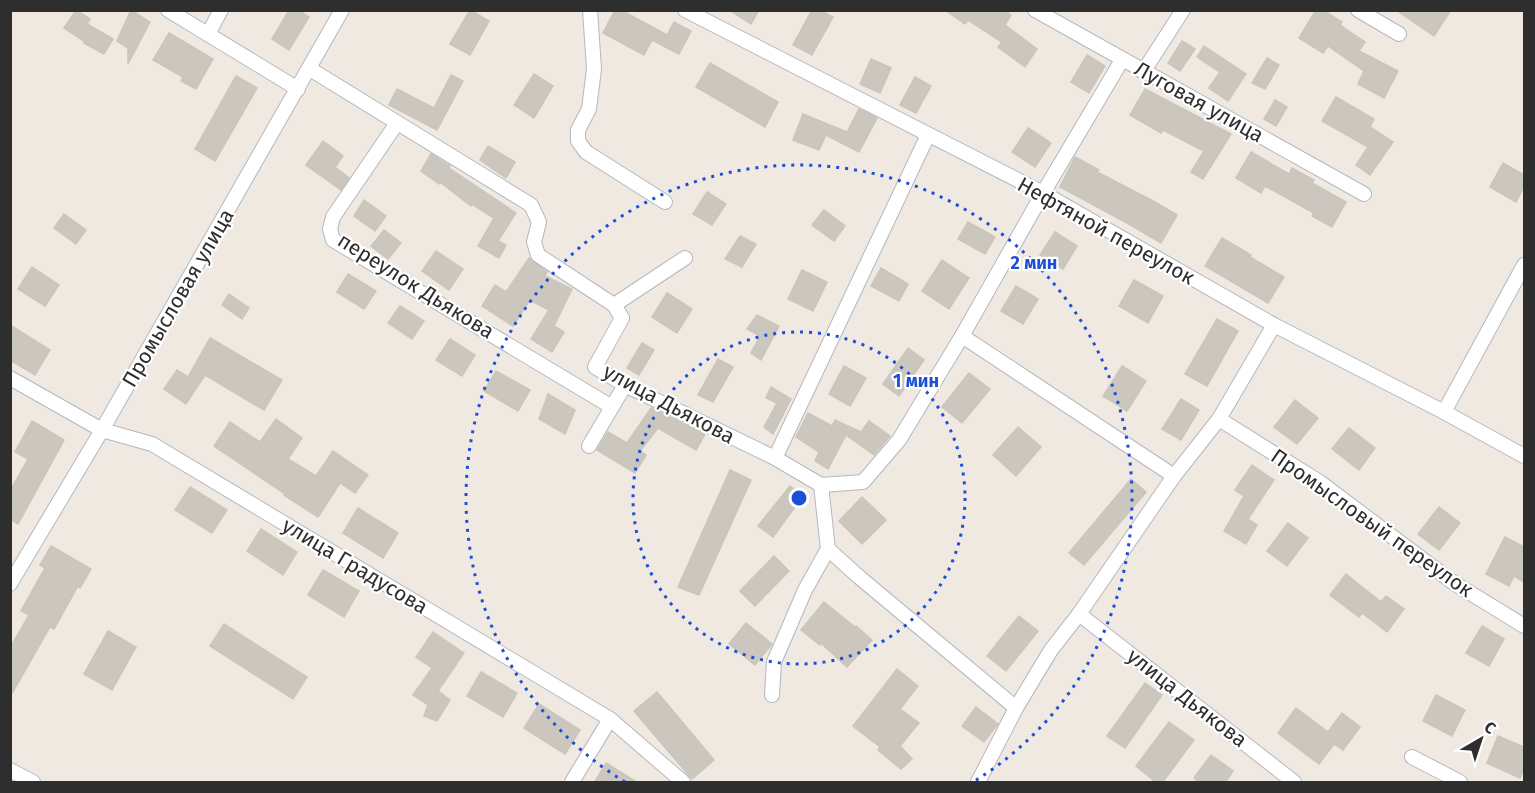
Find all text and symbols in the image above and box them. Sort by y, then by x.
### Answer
street label: Луговая улица [1130,56,1268,148]
street label: Нефтяной переулок [1013,171,1199,291]
street label: Промысловая улица [116,204,240,392]
street label: переулок Дьякова [333,227,499,345]
text: 2 мин [1011,252,1057,274]
street label: улица Дьякова [599,358,739,450]
text: 1 мин [893,370,939,392]
street label: Промысловый переулок [1266,443,1478,603]
centre of rings [789,488,809,508]
street label: улица Градусова [277,512,433,620]
street label: улица Дьякова [1122,643,1252,753]
north arrow [1451,709,1511,769]
text: С [1481,717,1500,739]

